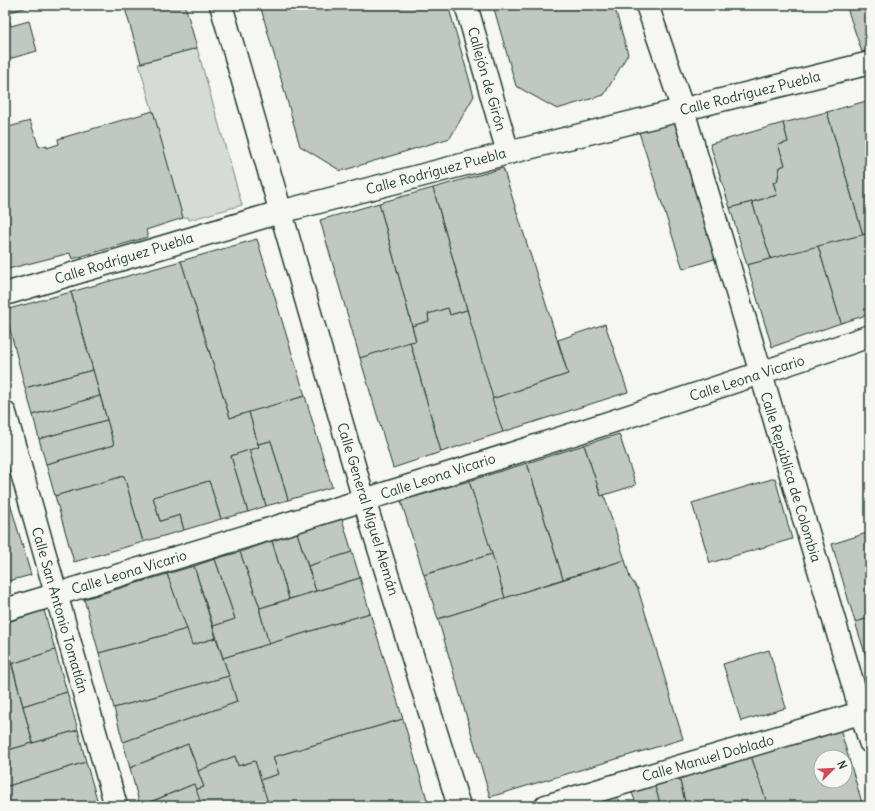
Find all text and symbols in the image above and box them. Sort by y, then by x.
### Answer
street label: Callejón de Girón [464,25,510,133]
street label: Calle Rodríguez Puebla [678,67,822,119]
street label: Calle Rodríguez Puebla [364,144,508,198]
street label: Calle Rodríguez Puebla [52,228,196,288]
street label: Calle Leona Vicario [687,351,807,405]
street label: Calle República de Colombia [757,390,825,564]
street label: Calle General Miguel Alemán [333,420,403,598]
street label: Calle Leona Vicario [378,449,498,503]
street label: Calle San Antonio Tomatlán [28,525,92,695]
street label: Calle Leona Vicario [69,546,189,598]
street label: Calle Manuel Doblado [640,731,776,785]
north arrow [813,749,853,789]
text: N [834,759,850,771]

